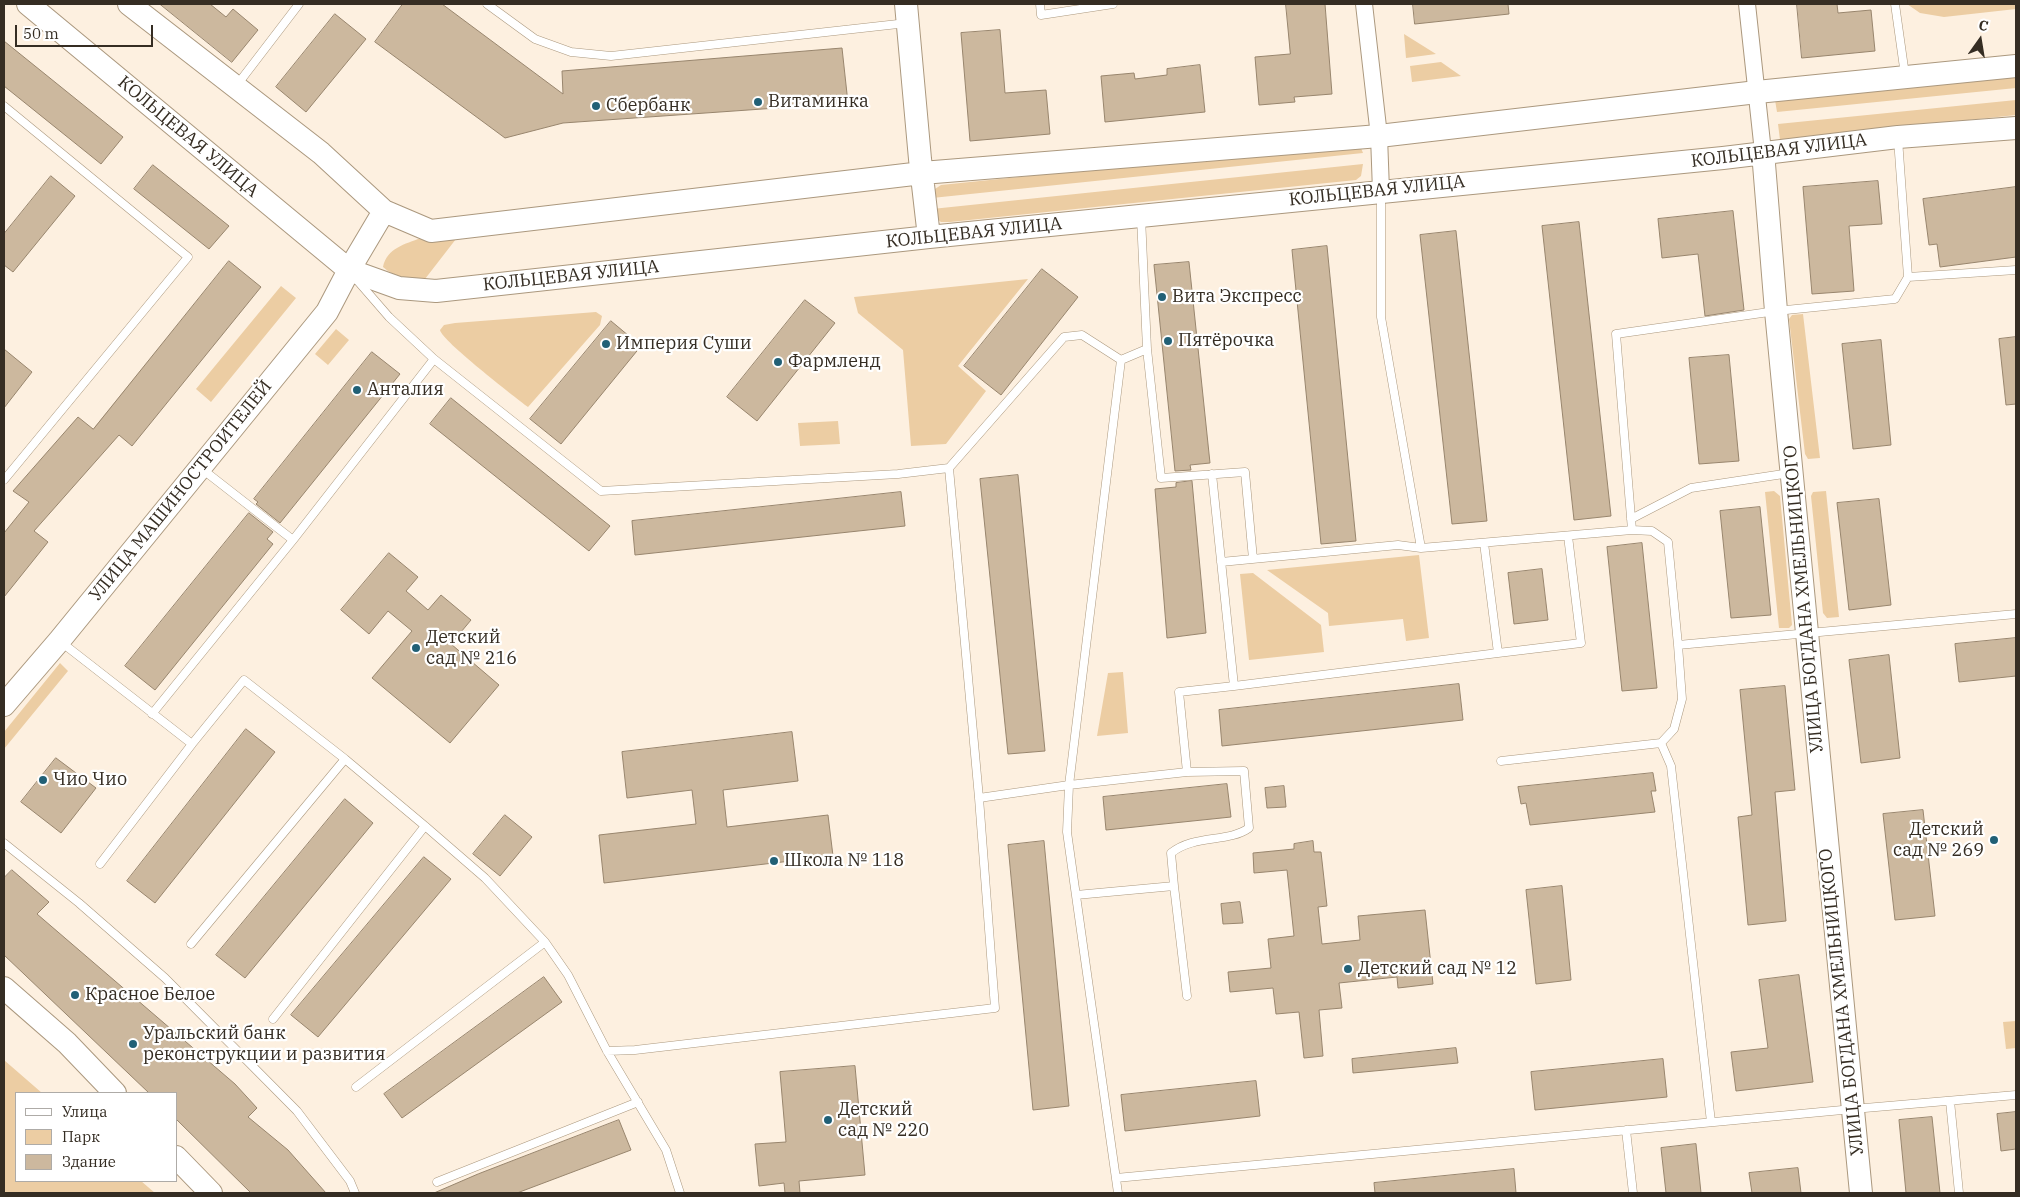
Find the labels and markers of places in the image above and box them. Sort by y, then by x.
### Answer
place label: Витаминка [768,91,869,113]
place label: Сбербанк [606,95,691,117]
marker: Витаминка [752,96,764,108]
marker: Сбербанк [590,100,602,112]
place label: Вита Экспресс [1172,286,1302,308]
marker: Вита Экспресс [1156,291,1168,303]
place label: Пятёрочка [1178,330,1274,352]
place label: Империя Суши [616,333,752,355]
marker: Пятёрочка [1162,335,1174,347]
marker: Империя Суши [600,338,612,350]
place label: Фармленд [788,351,881,373]
marker: Фармленд [772,356,784,368]
place label: Анталия [367,379,444,401]
marker: Анталия [351,384,363,396]
place label: Детский сад № 216 [426,627,517,670]
marker: Детский сад № 216 [410,642,422,654]
place label: Чио Чио [53,769,127,791]
marker: Чио Чио [37,774,49,786]
place label: Детский сад № 269 [1893,819,1984,862]
marker: Детский сад № 269 [1988,834,2000,846]
place label: Школа № 118 [784,850,904,872]
marker: Школа № 118 [768,855,780,867]
place label: Детский сад № 12 [1358,958,1517,980]
marker: Детский сад № 12 [1342,963,1354,975]
place label: Красное Белое [85,984,215,1006]
marker: Красное Белое [69,989,81,1001]
place label: Уральский банк реконструкции и развития [143,1023,386,1066]
marker: Уральский банк реконструкции и развития [127,1038,139,1050]
place label: Детский сад № 220 [838,1099,929,1142]
marker: Детский сад № 220 [822,1114,834,1126]

